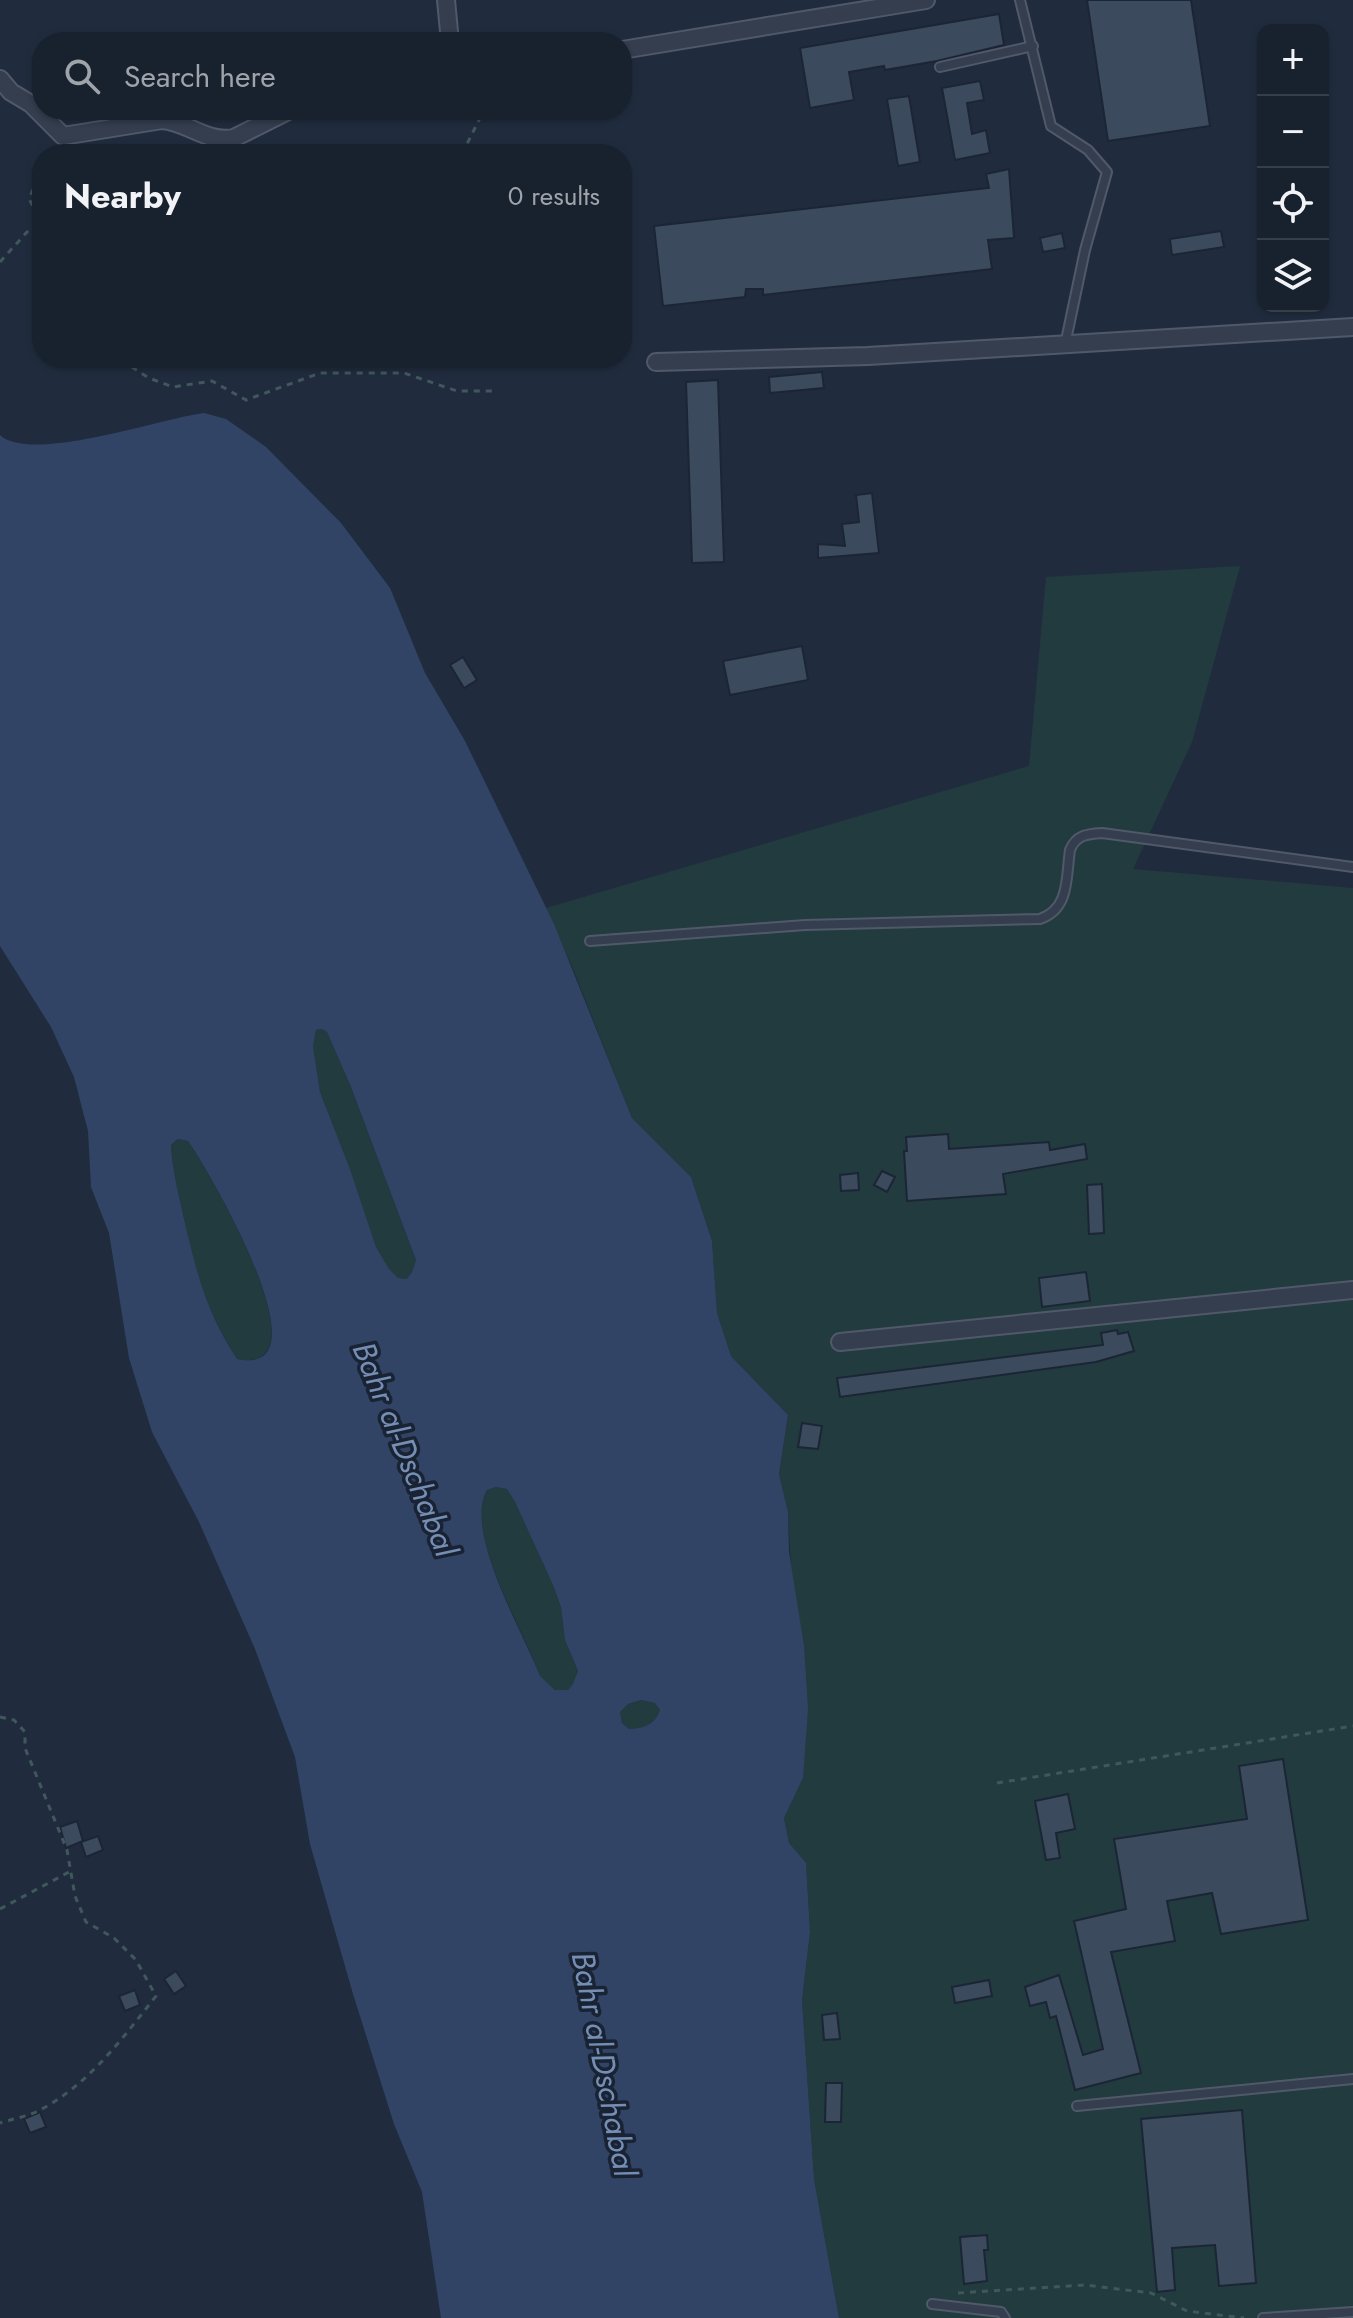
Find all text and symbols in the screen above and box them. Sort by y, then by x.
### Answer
map controls [1257,24,1329,312]
button: + [1257,24,1329,96]
search box [32,32,632,120]
icon: search [60,54,104,98]
text: Search here [124,55,276,98]
button: − [1257,96,1329,168]
button: locate [1257,168,1329,240]
text: Nearby [64,172,181,221]
text: 0 results [508,177,600,215]
button: layers [1257,240,1329,312]
water label: Bahr al-Dschabal [341,1335,470,1565]
water label: Bahr al-Dschabal [560,1948,649,2182]

